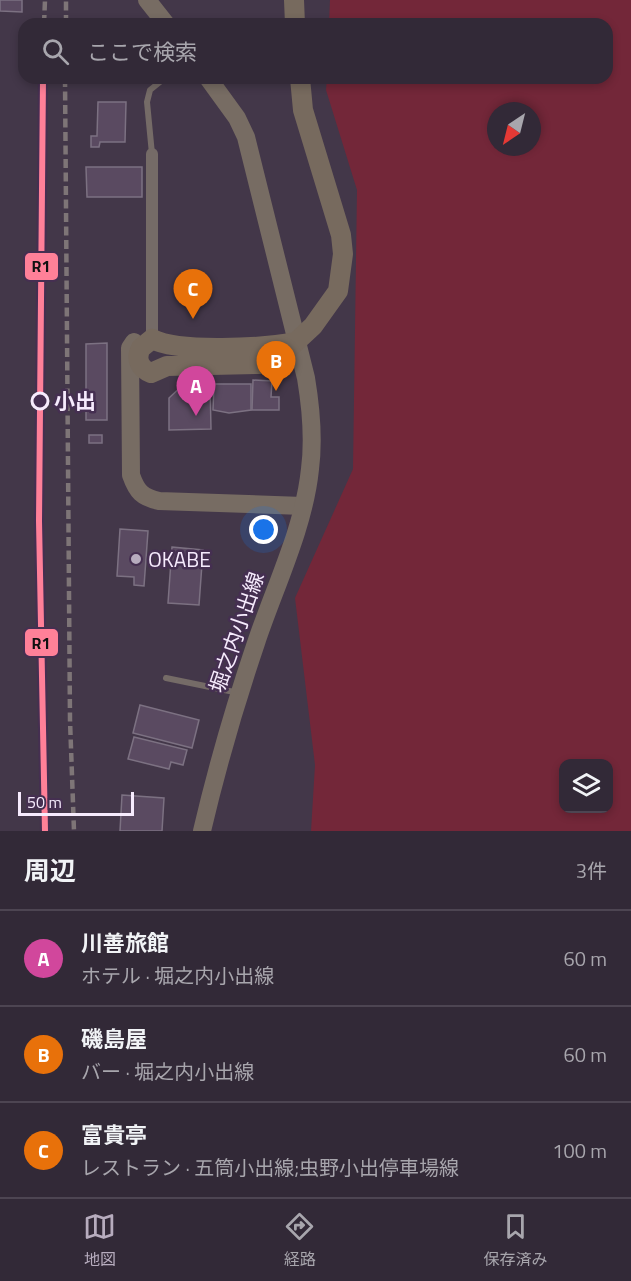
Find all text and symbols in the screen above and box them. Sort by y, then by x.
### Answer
search box [18,18,613,84]
icon: search [39,35,72,68]
text: ここで検索 [87,35,197,69]
north arrow [487,102,541,156]
line badge: R1 [24,252,59,281]
text: R1 [32,254,50,278]
pin: C [174,270,212,319]
pin: B [256,342,296,391]
pin: A [176,366,216,416]
place label: 小出 [54,385,96,417]
marker: 小出 [31,392,49,410]
your location [249,515,278,544]
place label: OKABE [148,543,211,575]
marker: OKABE [129,552,143,566]
street label: 堀之内小出線 [200,567,272,697]
line badge: R1 [24,628,59,657]
text: R1 [32,631,50,655]
map controls [559,759,613,813]
button: layers [559,759,613,813]
scale bar [18,789,134,816]
text: 50 m [27,790,62,814]
text: 周辺 [24,851,76,890]
text: 3件 [576,855,607,886]
text: 川善旅館 [81,926,169,960]
text: A [37,943,50,974]
text: 60 m [563,943,607,974]
text: ホテル · 堀之内小出線 [81,960,274,991]
text: 磯島屋 [81,1022,147,1056]
text: B [37,1039,50,1070]
text: 60 m [563,1039,607,1070]
text: バー · 堀之内小出線 [81,1056,254,1087]
text: 富貴亭 [81,1118,147,1152]
text: C [38,1135,49,1166]
text: 100 m [552,1135,607,1166]
text: レストラン · 五筒小出線;虫野小出停車場線 [81,1152,459,1183]
tab: 地図 [83,1210,116,1271]
tab: 経路 [283,1210,316,1271]
tab: 保存済み [483,1210,547,1271]

